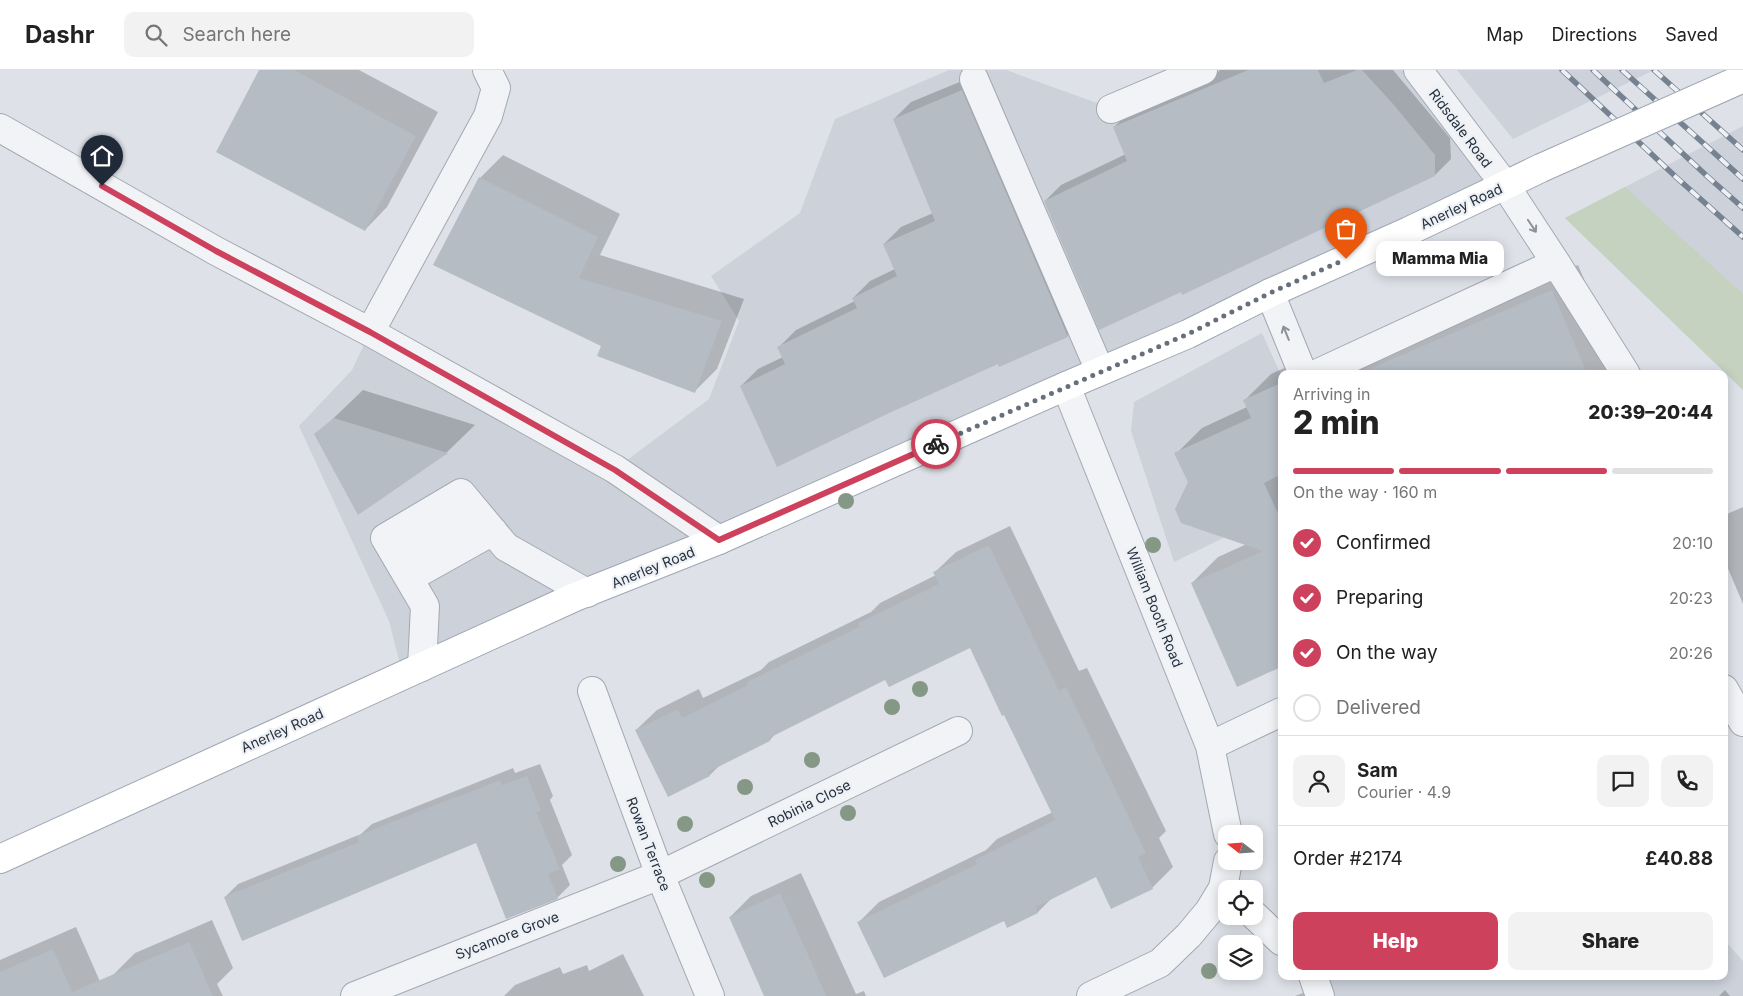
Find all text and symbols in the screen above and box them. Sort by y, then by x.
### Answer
search box [124,12,474,57]
text: Dashr [25,20,94,49]
icon: search [142,21,170,49]
text: Search here [182,23,291,46]
text: Map [1486,24,1524,45]
text: Directions [1552,24,1637,45]
text: Saved [1665,24,1718,45]
street label: Ridsdale Road [1426,85,1496,171]
pin [81,135,123,186]
icon: home [88,142,116,170]
street label: Anerley Road [1417,180,1505,232]
pin [1325,208,1367,259]
icon: bag [1332,215,1360,243]
one-way arrow [1527,219,1537,233]
callout: Mamma Mia [1376,242,1504,276]
text: Mamma Mia [1392,248,1488,268]
one-way arrow [1281,326,1291,341]
text: Arriving in [1293,384,1370,404]
text: 20:39–20:44 [1588,401,1713,424]
text: 2 min [1293,403,1379,442]
courier [911,419,961,469]
icon: bike [922,430,950,458]
text: On the way · 160 m [1293,482,1437,502]
icon: check [1293,529,1321,557]
text: Confirmed [1336,531,1431,554]
text: 20:10 [1672,533,1713,553]
street label: Anerley Road [609,543,697,591]
street label: William Booth Road [1123,545,1187,669]
icon: check [1293,584,1321,612]
text: Preparing [1336,586,1423,609]
text: 20:23 [1669,588,1713,608]
icon: check [1293,639,1321,667]
text: On the way [1336,641,1438,664]
text: 20:26 [1669,643,1713,663]
text: Delivered [1336,696,1421,719]
street label: Anerley Road [238,704,326,756]
button: person [1293,755,1345,807]
button: chat [1597,755,1649,807]
button: phone [1661,755,1713,807]
text: Sam [1357,759,1398,782]
street label: Robinia Close [765,776,853,830]
text: Courier · 4.9 [1357,782,1451,802]
street label: Rowan Terrace [623,795,675,893]
north arrow [1218,825,1262,870]
map controls [1218,825,1263,980]
text: Order #2174 [1293,847,1403,870]
text: £40.88 [1645,847,1713,870]
button: locate [1218,880,1263,925]
street label: Sycamore Grove [453,907,561,963]
button: Help [1293,912,1498,970]
button: Share [1508,912,1713,970]
button: layers [1218,935,1263,980]

